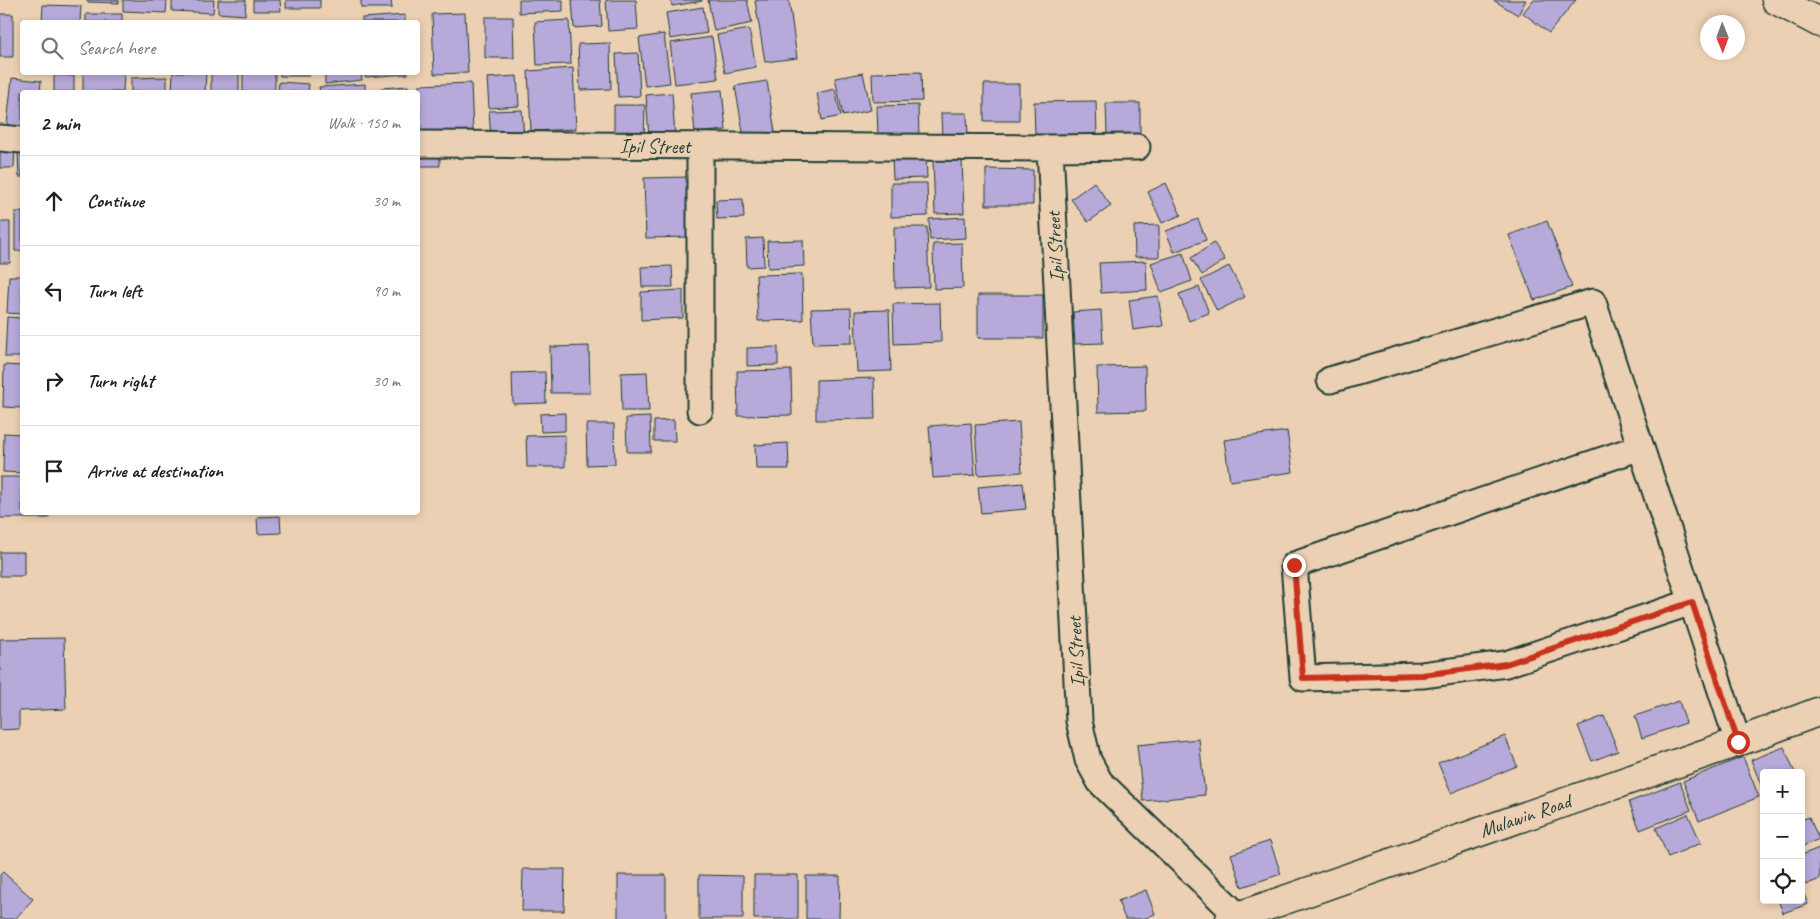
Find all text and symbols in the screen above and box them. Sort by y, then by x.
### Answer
north arrow [1700,15,1745,60]
search box [20,20,420,75]
icon: search [38,34,66,62]
text: Search here [78,36,155,60]
text: 2 min [40,110,80,136]
text: Walk · 150 m [328,113,400,133]
street label: Ipil Street [620,134,693,159]
icon: ahead [40,187,68,215]
text: Continue [87,189,144,213]
text: 30 m [373,191,400,211]
street label: Ipil Street [1041,209,1069,283]
icon: left [40,277,68,305]
text: Turn left [87,279,142,303]
text: 90 m [373,281,400,301]
icon: right [40,367,68,395]
text: Turn right [87,369,154,393]
text: 30 m [373,371,400,391]
icon: arrive [40,457,68,485]
text: Arrive at destination [87,459,223,483]
route end [1283,554,1306,577]
street label: Ipil Street [1062,614,1090,688]
route start [1727,731,1750,754]
map controls [1760,769,1805,904]
button: + [1760,769,1805,814]
street label: Mulawin Road [1476,788,1577,843]
button: − [1760,814,1805,859]
button: locate [1760,859,1805,904]

